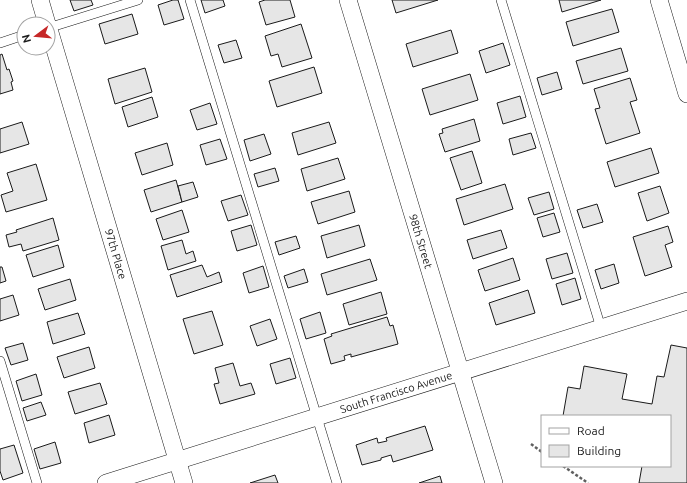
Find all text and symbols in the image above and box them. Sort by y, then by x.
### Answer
north arrow [16,16,56,56]
text: N [19,33,33,44]
street label: 98th Street [407,213,435,271]
street label: 97th Place [103,228,129,281]
street label: South Francisco Avenue [338,369,454,415]
legend [541,415,671,467]
text: Road [577,424,605,437]
text: Building [577,444,621,457]

